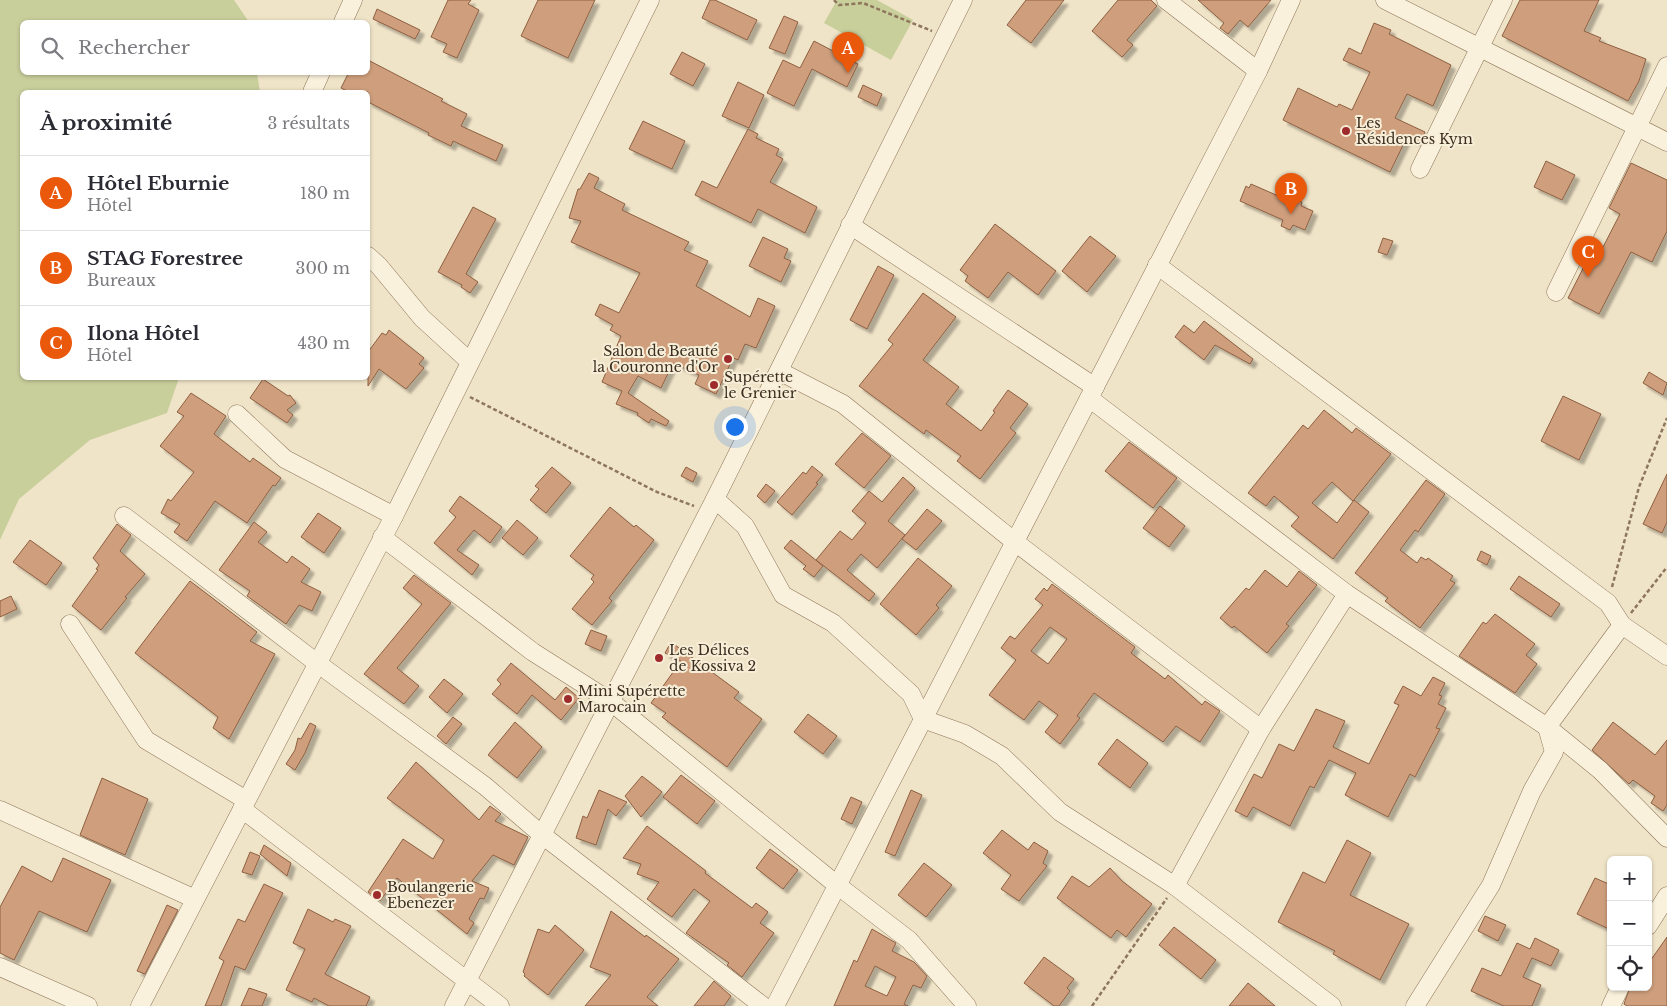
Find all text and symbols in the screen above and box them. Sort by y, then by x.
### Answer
search box [20,20,370,75]
pin: A [832,32,864,73]
icon: search [38,34,66,62]
text: Rechercher [78,36,190,59]
text: À proximité [40,110,172,136]
text: 3 résultats [268,113,350,133]
place label: Les Résidences Kym [1356,114,1473,148]
marker: Les Résidences Kym [1340,125,1352,137]
text: Hôtel Eburnie [87,172,229,195]
pin: B [1275,173,1307,214]
text: A [50,183,62,203]
text: 180 m [300,183,350,203]
text: Hôtel [87,195,132,215]
pin: C [1572,236,1604,277]
text: STAG Forestree [87,247,243,270]
text: B [50,258,62,278]
text: 300 m [296,258,350,278]
text: Bureaux [87,270,156,290]
text: Ilona Hôtel [87,322,199,345]
text: C [49,333,63,353]
text: 430 m [298,333,350,353]
place label: Salon de Beauté la Couronne d'Or [593,342,718,376]
text: Hôtel [87,345,132,365]
marker: Salon de Beauté la Couronne d'Or [722,353,734,365]
place label: Supérette le Grenier [724,368,797,402]
marker: Supérette le Grenier [708,379,720,391]
your location [722,414,748,440]
place label: Les Délices de Kossiva 2 [669,641,756,675]
marker: Les Délices de Kossiva 2 [653,652,665,664]
place label: Mini Supérette Marocain [578,682,686,716]
marker: Mini Supérette Marocain [562,693,574,705]
map controls [1607,856,1652,991]
button: + [1607,856,1652,901]
place label: Boulangerie Ebenezer [387,878,474,912]
marker: Boulangerie Ebenezer [371,889,383,901]
button: − [1607,901,1652,946]
button: locate [1607,946,1652,991]

